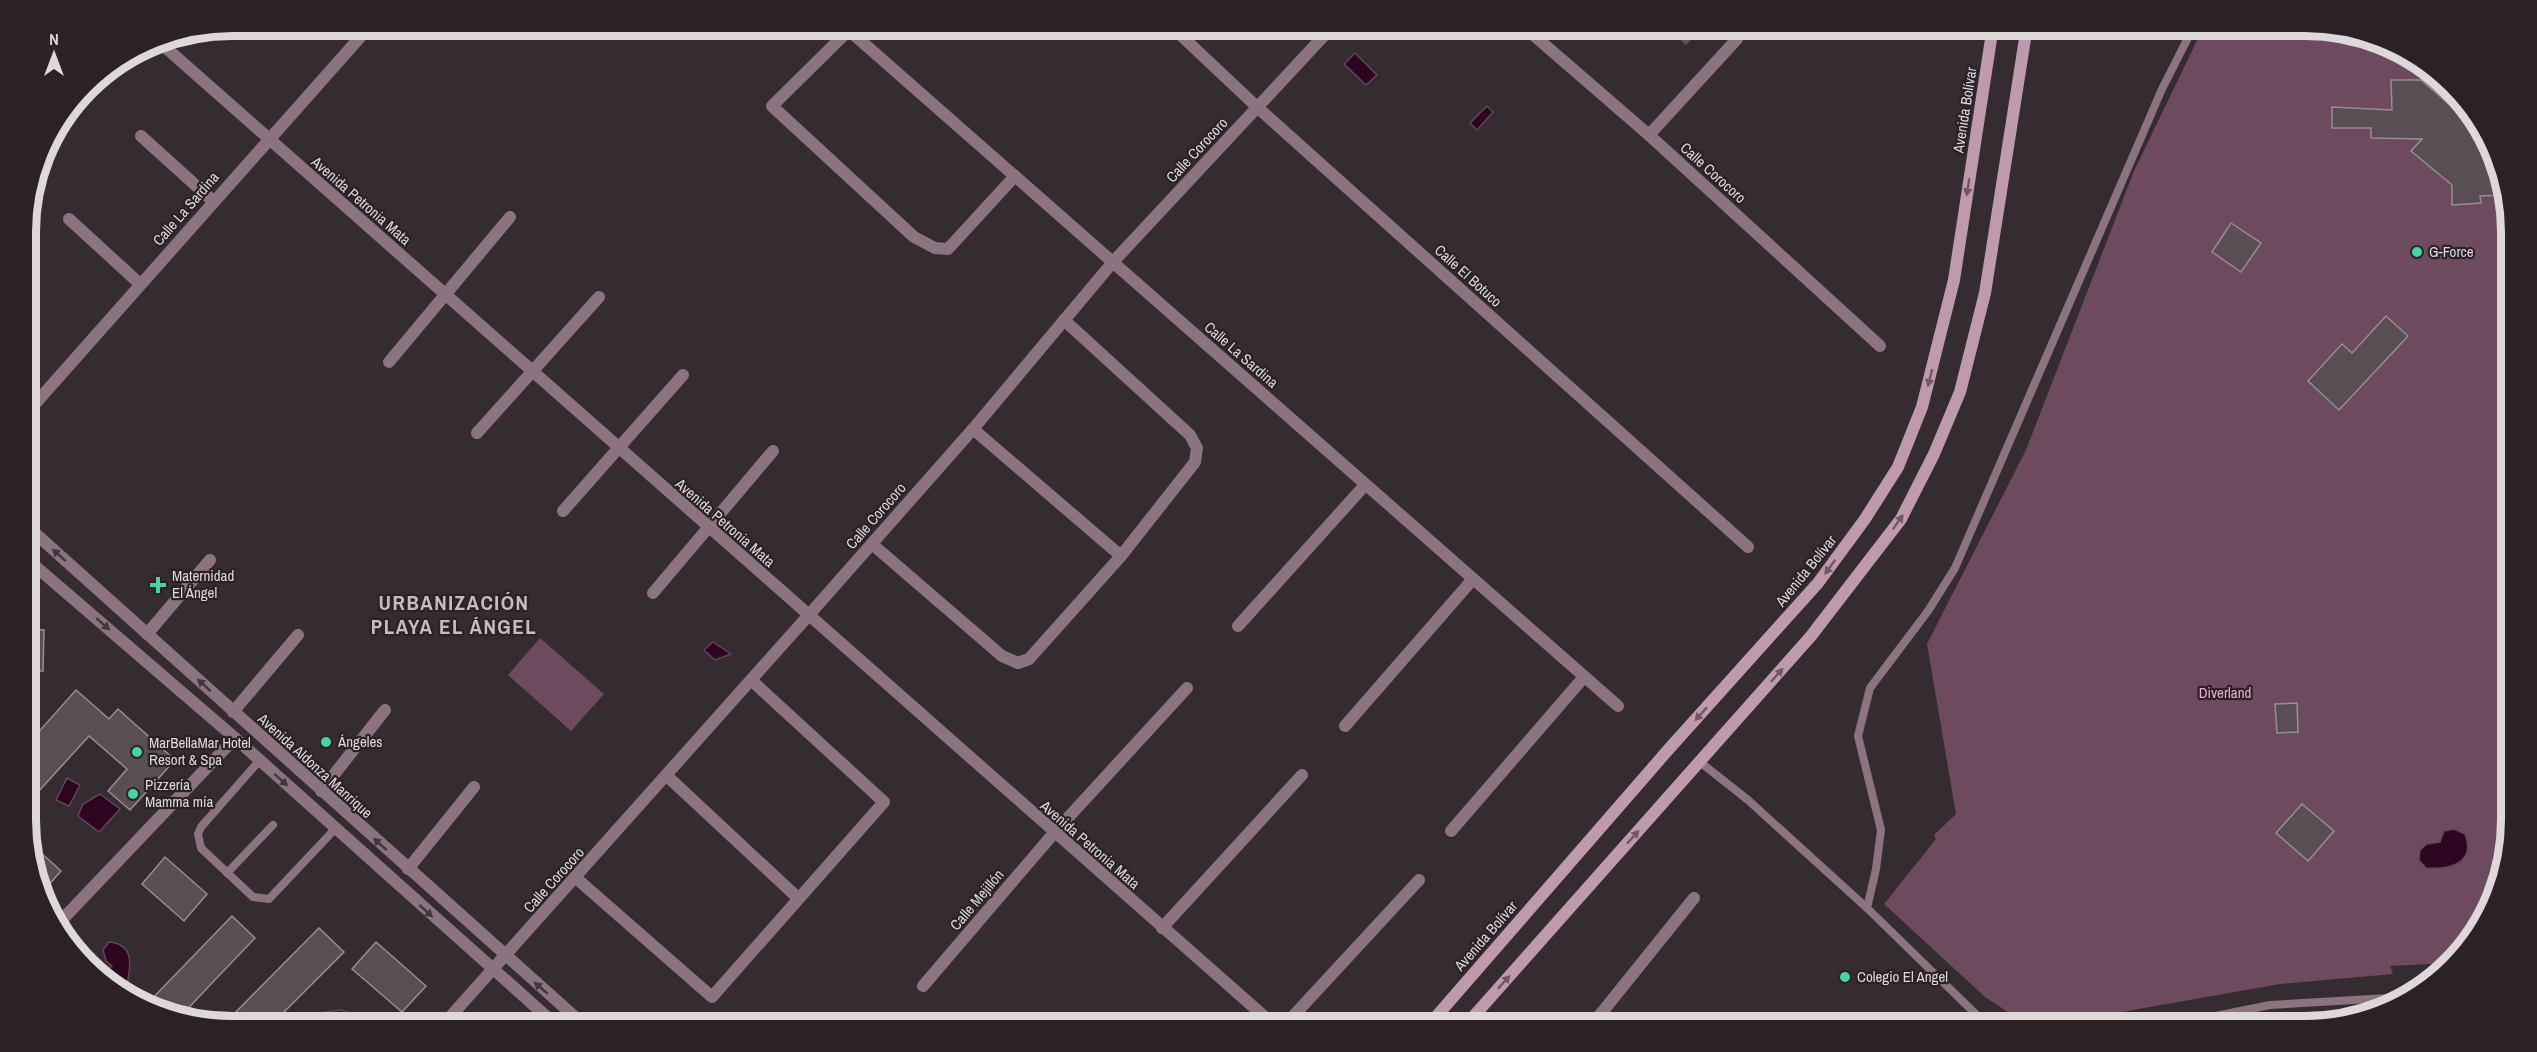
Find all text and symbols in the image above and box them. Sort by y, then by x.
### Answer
north arrow [24,24,84,84]
text: N [49,28,59,50]
street label: Avenida Bolívar [1947,65,1982,155]
street label: Calle Corocoro [1161,112,1232,187]
street label: Calle Corocoro [1676,137,1751,208]
street label: Avenida Petronia Mata [306,151,416,250]
street label: Calle La Sardina [148,167,224,250]
one-way arrow [1964,178,1973,197]
street label: Calle El Botuco [1430,240,1507,312]
place label: G-Force [2429,241,2474,262]
marker: G-Force [2410,245,2424,259]
street label: Calle La Sardina [1200,317,1283,393]
one-way arrow [1924,369,1934,387]
street label: Avenida Petronia Mata [670,473,780,572]
street label: Calle Corocoro [841,478,911,554]
one-way arrow [1892,515,1904,531]
street label: Avenida Bolívar [1770,530,1841,612]
one-way arrow [52,549,67,562]
one-way arrow [1824,560,1836,575]
place label: Maternidad El Ángel [172,565,234,603]
marker: Maternidad El Ángel [149,576,167,594]
district label: URBANIZACIÓN PLAYA EL ÁNGEL [371,588,537,641]
one-way arrow [95,617,110,630]
one-way arrow [1770,668,1783,683]
one-way arrow [197,679,212,692]
park label: Diverland [2199,682,2251,703]
one-way arrow [1694,706,1708,721]
street label: Avenida Aldonza Manrique [253,708,377,823]
place label: Ángeles [337,731,382,752]
place label: MarBellaMar Hotel Resort & Spa [149,732,251,770]
marker: Ángeles [319,735,333,749]
marker: MarBellaMar Hotel Resort & Spa [130,745,144,759]
one-way arrow [274,773,289,787]
place label: Pizzería Mamma mía [145,774,214,812]
marker: Pizzería Mamma mía [126,787,140,801]
street label: Avenida Petronia Mata [1035,795,1145,894]
one-way arrow [1626,830,1639,845]
one-way arrow [373,838,388,851]
street label: Calle Corocoro [518,842,589,917]
street label: Calle Mejillón [945,865,1008,935]
street label: Avenida Bolívar [1449,896,1522,976]
one-way arrow [418,904,433,917]
place label: Colegio El Angel [1857,966,1948,987]
marker: Colegio El Angel [1838,970,1852,984]
one-way arrow [1497,975,1511,990]
one-way arrow [534,982,549,995]

